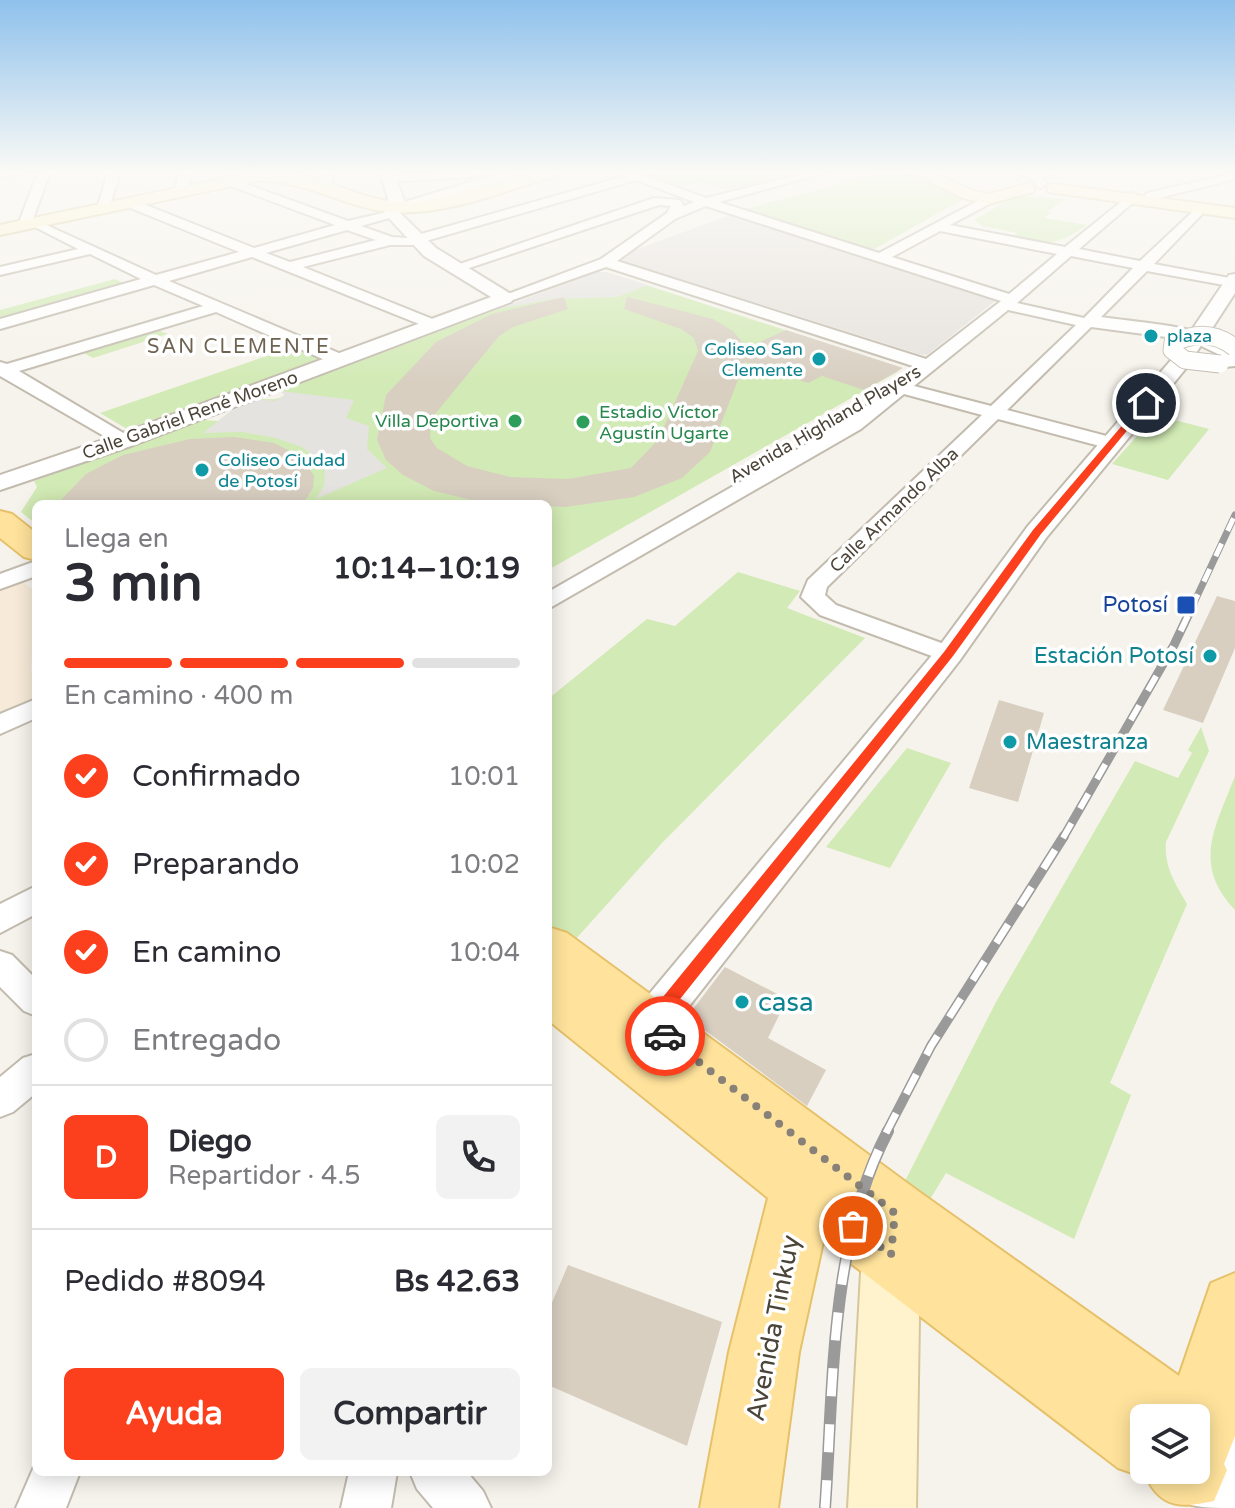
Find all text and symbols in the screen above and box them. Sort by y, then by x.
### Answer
place label: plaza [1167,325,1212,347]
marker: plaza [1142,327,1160,345]
district label: SAN CLEMENTE [147,335,331,359]
place label: Coliseo San Clemente [704,338,803,381]
marker: Coliseo San Clemente [810,350,828,368]
street label: Avenida Highland Players [725,360,925,488]
street label: Calle Gabriel René Moreno [79,366,301,464]
pin [1112,369,1180,437]
icon: home [1124,381,1168,425]
place label: Estadio Víctor Agustín Ugarte [599,401,729,444]
place label: Villa Deportiva [375,410,499,432]
marker: Villa Deportiva [506,412,524,430]
marker: Estadio Víctor Agustín Ugarte [574,413,592,431]
street label: Calle Armando Alba [825,443,963,577]
place label: Coliseo Ciudad de Potosí [218,449,345,492]
marker: Coliseo Ciudad de Potosí [193,461,211,479]
text: Llega en [64,523,169,554]
text: 10:14–10:19 [333,550,520,587]
text: 3 min [64,552,203,615]
place label: Potosí [1103,592,1168,618]
marker: Potosí [1175,594,1197,616]
place label: Estación Potosí [1034,643,1194,669]
marker: Estación Potosí [1201,647,1219,665]
text: En camino · 400 m [64,680,293,711]
place label: Maestranza [1026,729,1148,755]
marker: Maestranza [1001,733,1019,751]
icon: check [64,754,108,798]
text: Confirmado [132,758,301,795]
text: 10:01 [448,761,520,792]
icon: check [64,842,108,886]
text: Preparando [132,846,300,883]
text: 10:02 [448,849,520,880]
icon: check [64,930,108,974]
text: En camino [132,934,281,971]
text: 10:04 [448,937,520,968]
place label: casa [758,987,814,1018]
marker: casa [733,993,751,1011]
courier [625,996,705,1076]
icon: car [643,1014,687,1058]
text: Entregado [132,1022,281,1059]
button: phone [436,1115,520,1199]
text: Diego [168,1123,252,1160]
text: D [95,1139,117,1176]
text: Repartidor · 4.5 [168,1160,360,1191]
pin [819,1192,887,1260]
icon: bag [831,1204,875,1248]
street label: Avenida Tinkuy [740,1232,806,1424]
text: Pedido #8094 [64,1263,266,1300]
text: Bs 42.63 [394,1263,520,1300]
button: Ayuda [64,1368,284,1460]
button: Compartir [300,1368,520,1460]
map controls [1130,1404,1210,1484]
button: layers [1130,1404,1210,1484]

